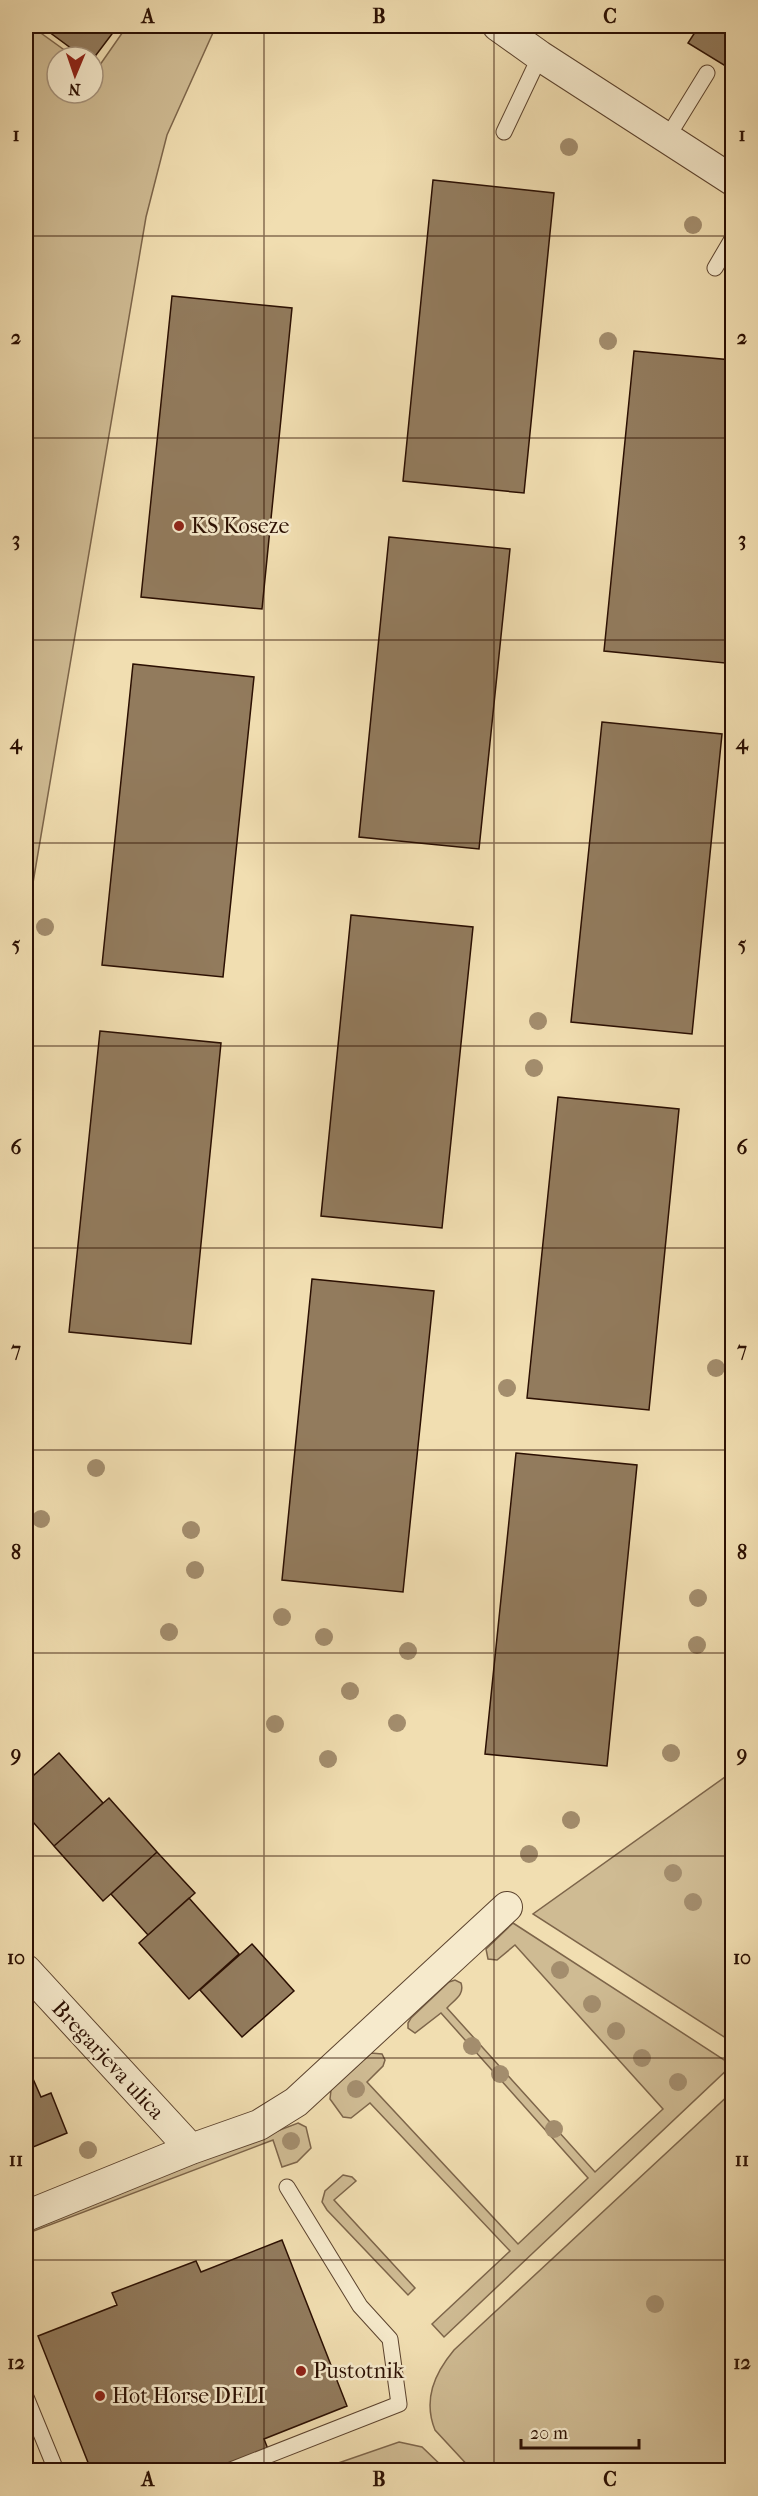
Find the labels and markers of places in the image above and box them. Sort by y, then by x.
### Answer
place label: KS Koseze [191,513,289,539]
marker: KS Koseze [172,519,186,533]
place label: Pustotnik [313,2358,405,2384]
marker: Pustotnik [294,2364,308,2378]
place label: Hot Horse DELI [112,2383,266,2409]
marker: Hot Horse DELI [93,2389,107,2403]

